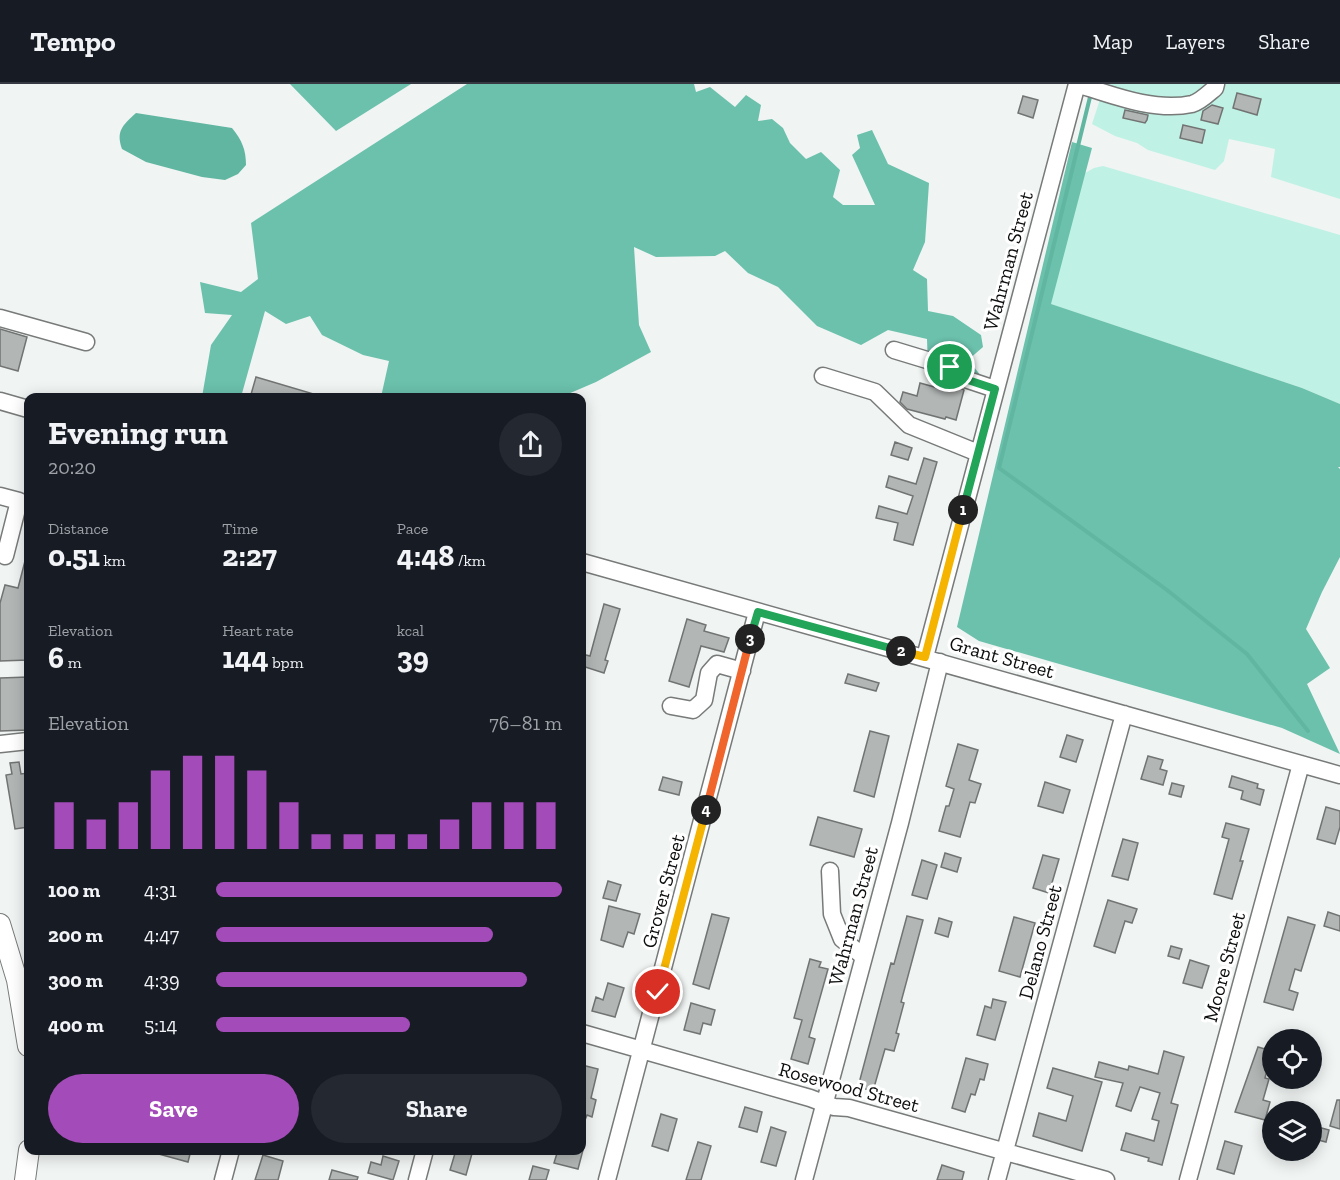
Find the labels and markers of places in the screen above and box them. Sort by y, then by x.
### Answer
pin [924,341,975,392]
pin: 1 [948,495,978,525]
pin: 3 [735,624,765,654]
pin: 2 [886,636,916,666]
pin: 4 [691,795,721,825]
pin [632,966,683,1017]

